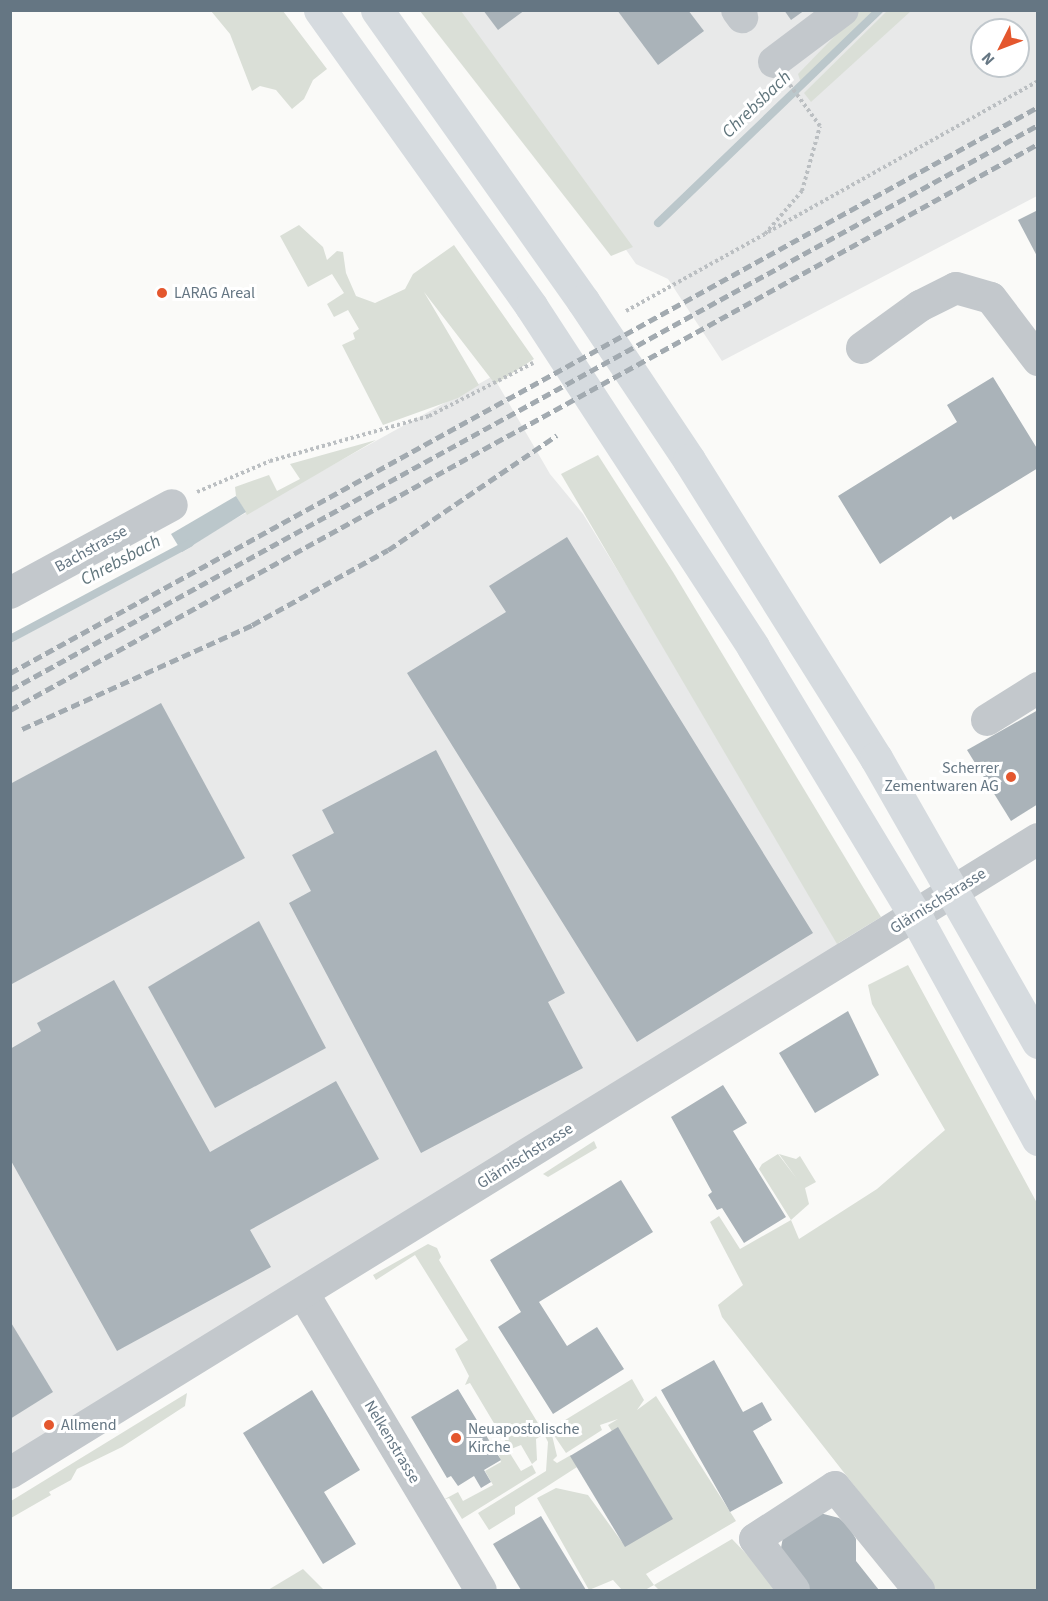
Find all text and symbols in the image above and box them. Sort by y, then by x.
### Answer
north arrow [970,18,1030,78]
text: N [976,47,1000,70]
water label: Chrebsbach [718,67,796,143]
place label: LARAG Areal [174,283,255,303]
marker: LARAG Areal [155,286,169,300]
street label: Bachstrasse [51,521,131,577]
water label: Chrebsbach [77,531,165,591]
place label: Scherrer Zementwaren AG [884,758,999,796]
marker: Scherrer Zementwaren AG [1004,770,1018,784]
street label: Glärnischstrasse [887,864,989,938]
street label: Glärnischstrasse [474,1119,576,1193]
street label: Nelkenstrasse [360,1397,424,1487]
place label: Allmend [61,1415,117,1435]
marker: Allmend [42,1418,56,1432]
place label: Neuapostolische Kirche [468,1419,579,1457]
marker: Neuapostolische Kirche [449,1431,463,1445]

